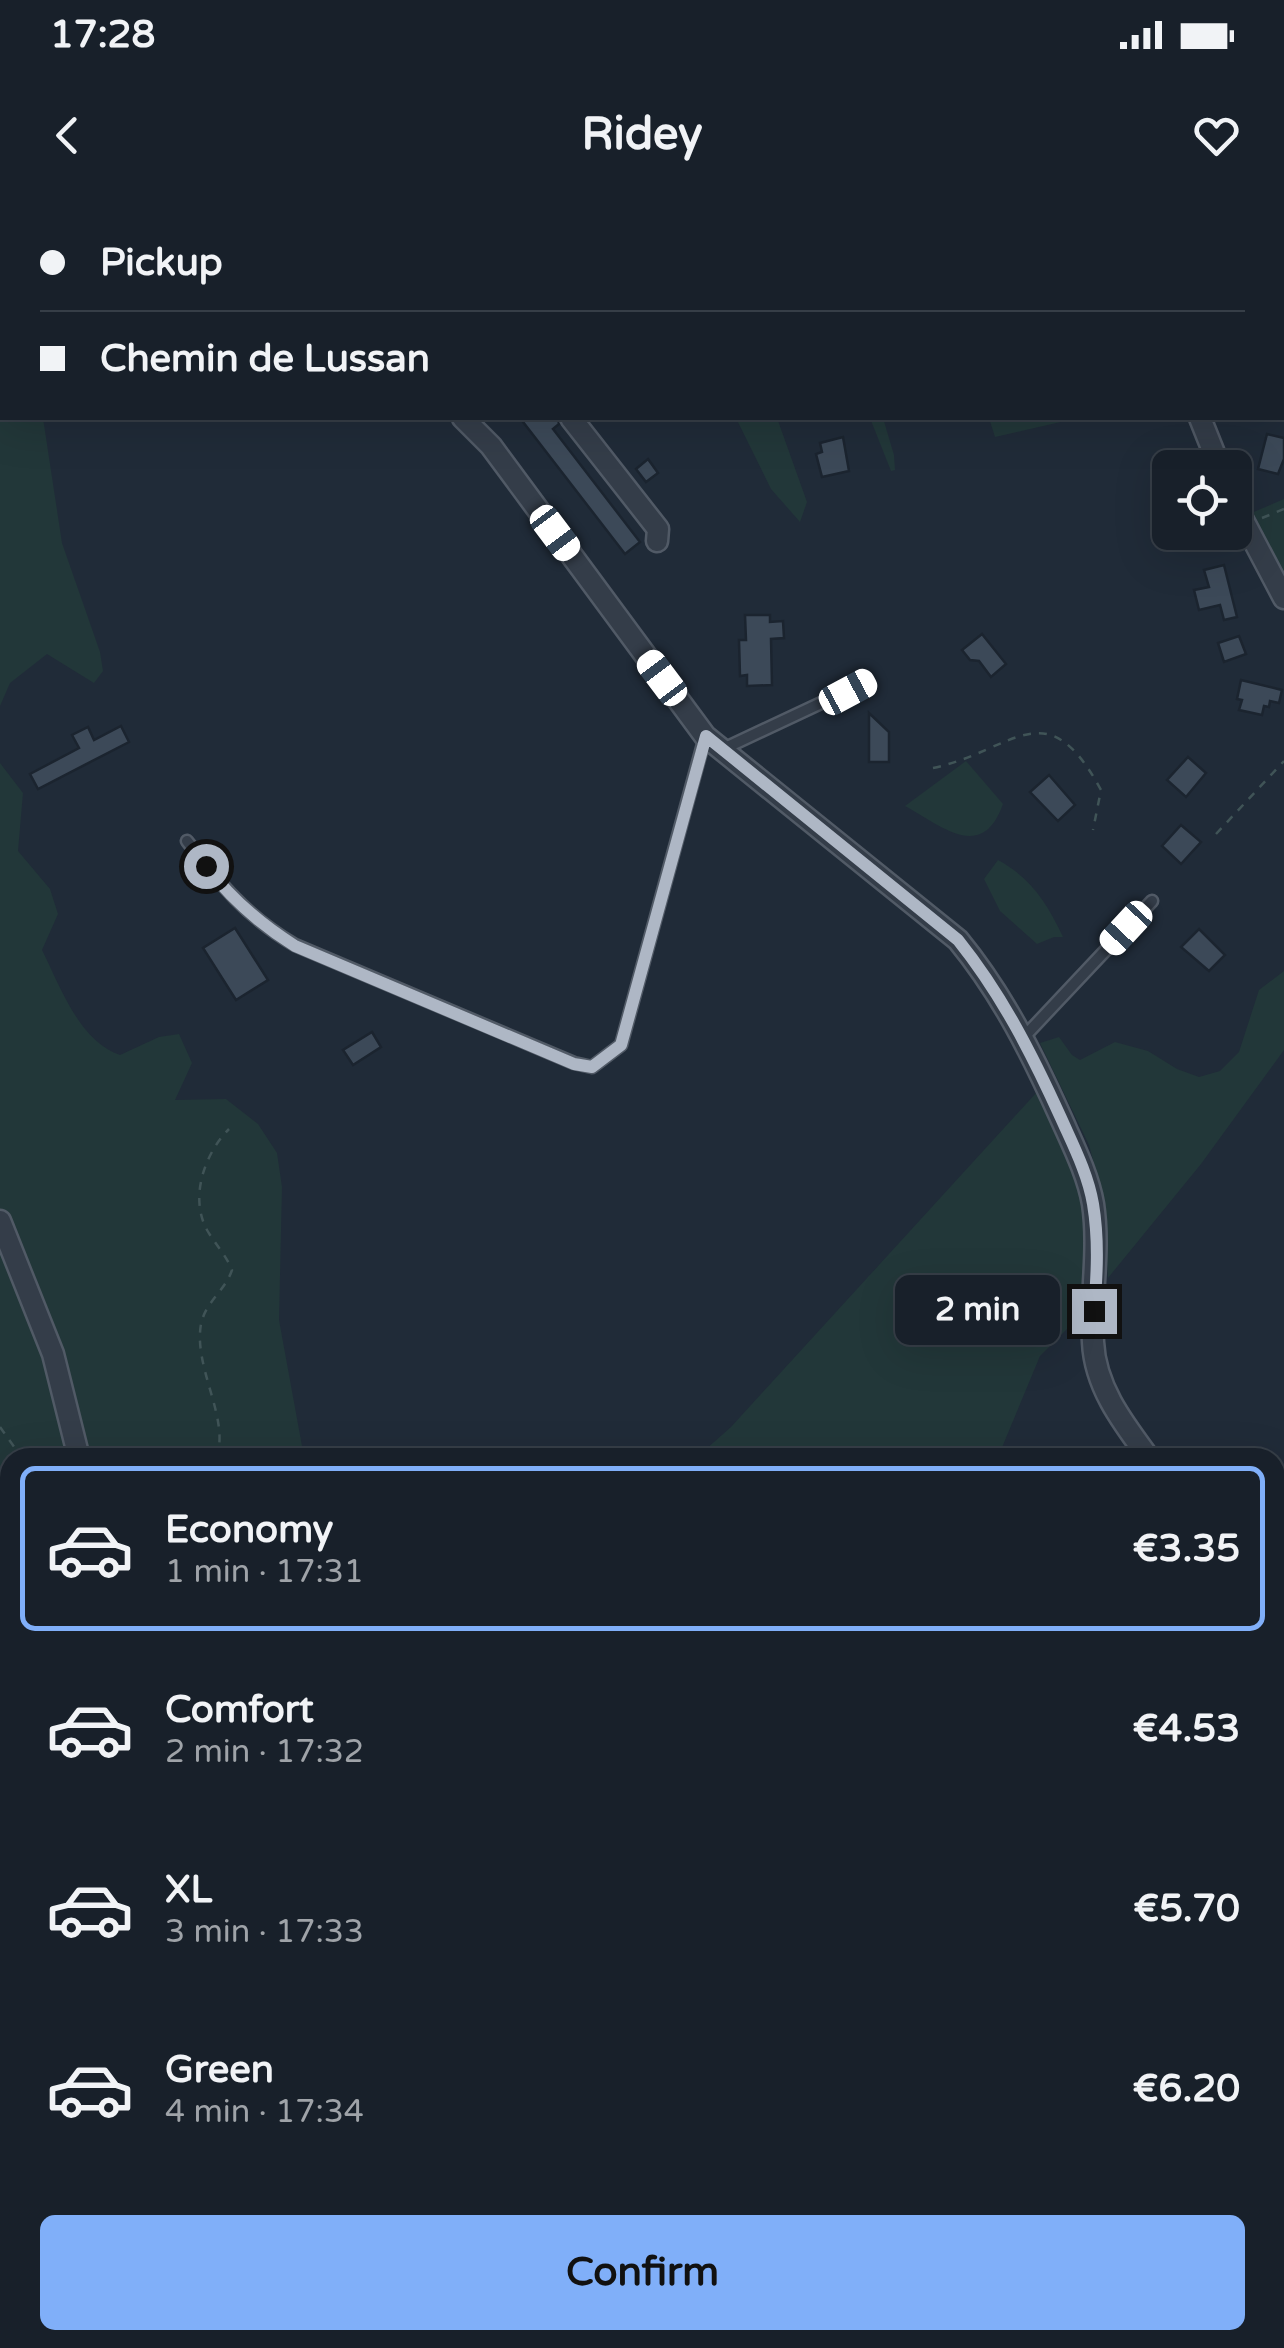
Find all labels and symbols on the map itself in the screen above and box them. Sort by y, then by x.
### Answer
car [525,500,585,566]
car [632,645,692,711]
car [814,665,882,719]
route start [184,844,229,889]
car [1095,896,1157,960]
callout: 2 min [894,1276,1059,1346]
route end [1072,1289,1117,1334]

